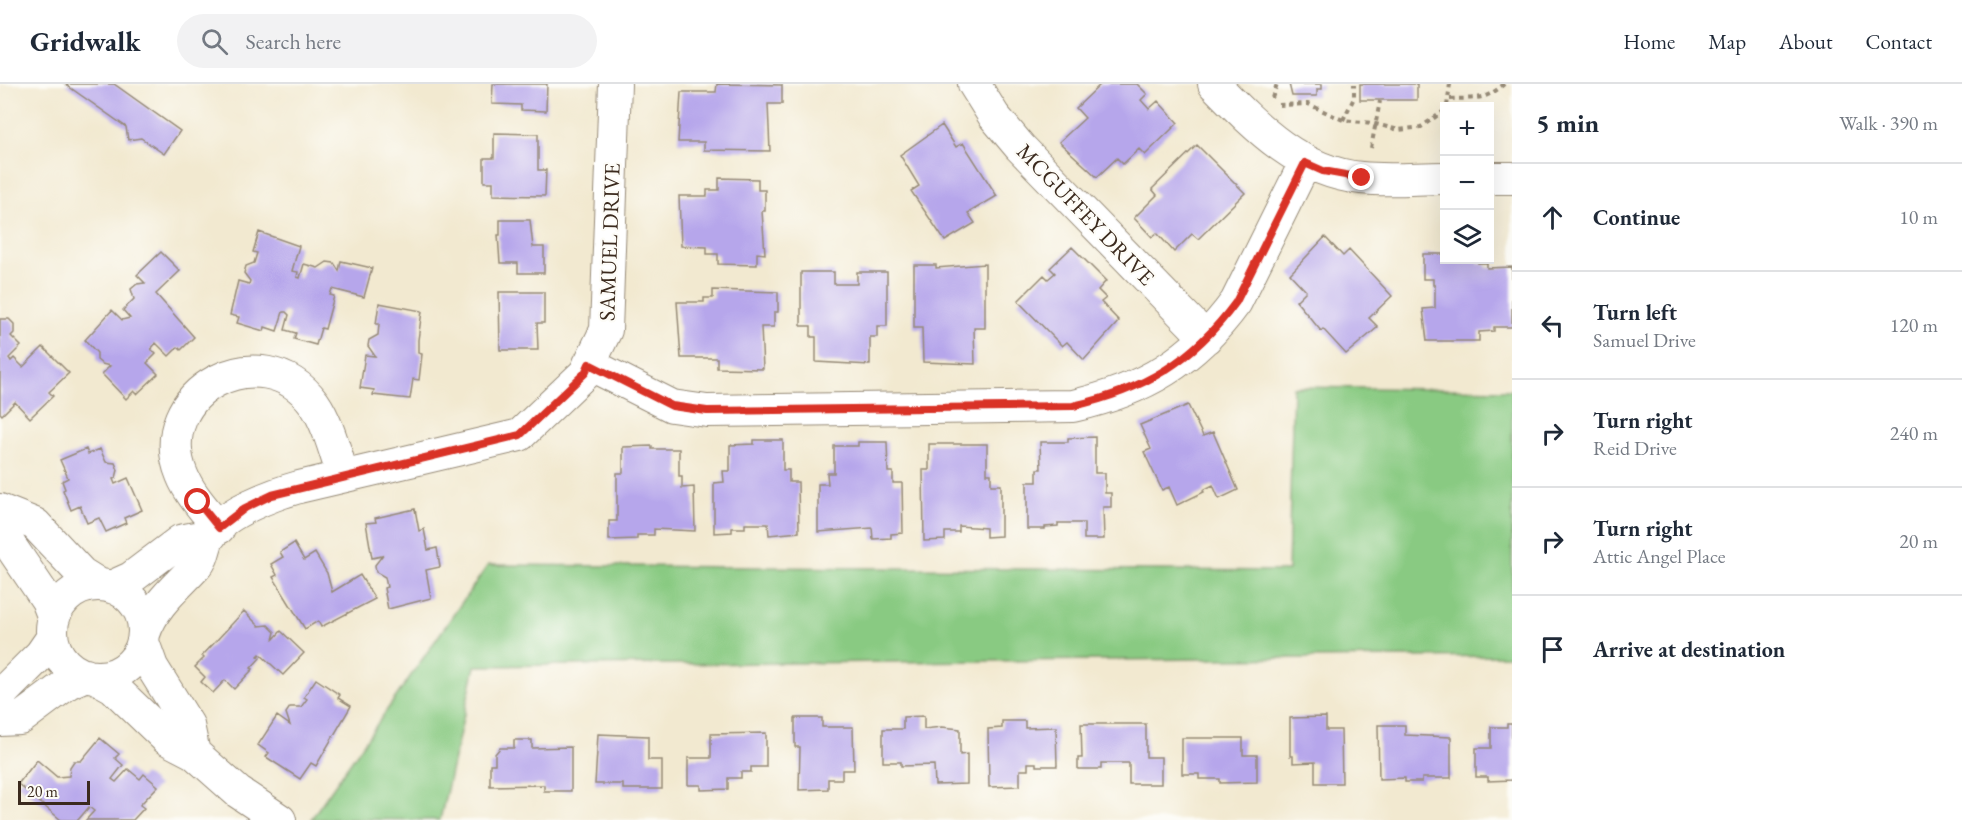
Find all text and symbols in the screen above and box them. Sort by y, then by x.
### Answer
search box [177,14,597,68]
text: Gridwalk [30,23,141,59]
icon: search [198,25,231,58]
text: Search here [246,27,341,56]
text: Home [1623,28,1675,55]
text: Map [1708,28,1746,55]
text: About [1779,28,1832,55]
text: Contact [1865,28,1932,55]
map controls [1440,102,1494,264]
button: + [1440,102,1494,156]
text: 5 min [1536,106,1599,140]
text: Walk · 390 m [1839,110,1938,136]
street label: MCGUFFEY DRIVE [1010,137,1161,292]
button: − [1440,156,1494,210]
street label: SAMUEL DRIVE [592,162,627,322]
route end [1348,164,1374,190]
icon: ahead [1536,201,1569,234]
text: Continue [1593,203,1680,232]
text: 10 m [1899,204,1938,230]
button: layers [1440,210,1494,264]
text: Turn left [1593,298,1677,327]
icon: left [1536,309,1569,342]
text: 120 m [1890,312,1938,338]
text: Samuel Drive [1593,327,1696,353]
text: Turn right [1593,406,1692,435]
icon: right [1536,417,1569,450]
text: 240 m [1890,420,1938,446]
text: Reid Drive [1593,435,1677,461]
route start [184,488,210,514]
text: Turn right [1593,514,1692,543]
icon: right [1536,525,1569,558]
text: 20 m [1899,528,1938,554]
text: Attic Angel Place [1593,543,1726,569]
icon: arrive [1536,633,1569,666]
text: Arrive at destination [1593,635,1785,664]
scale bar [18,778,90,806]
text: 20 m [27,781,58,802]

